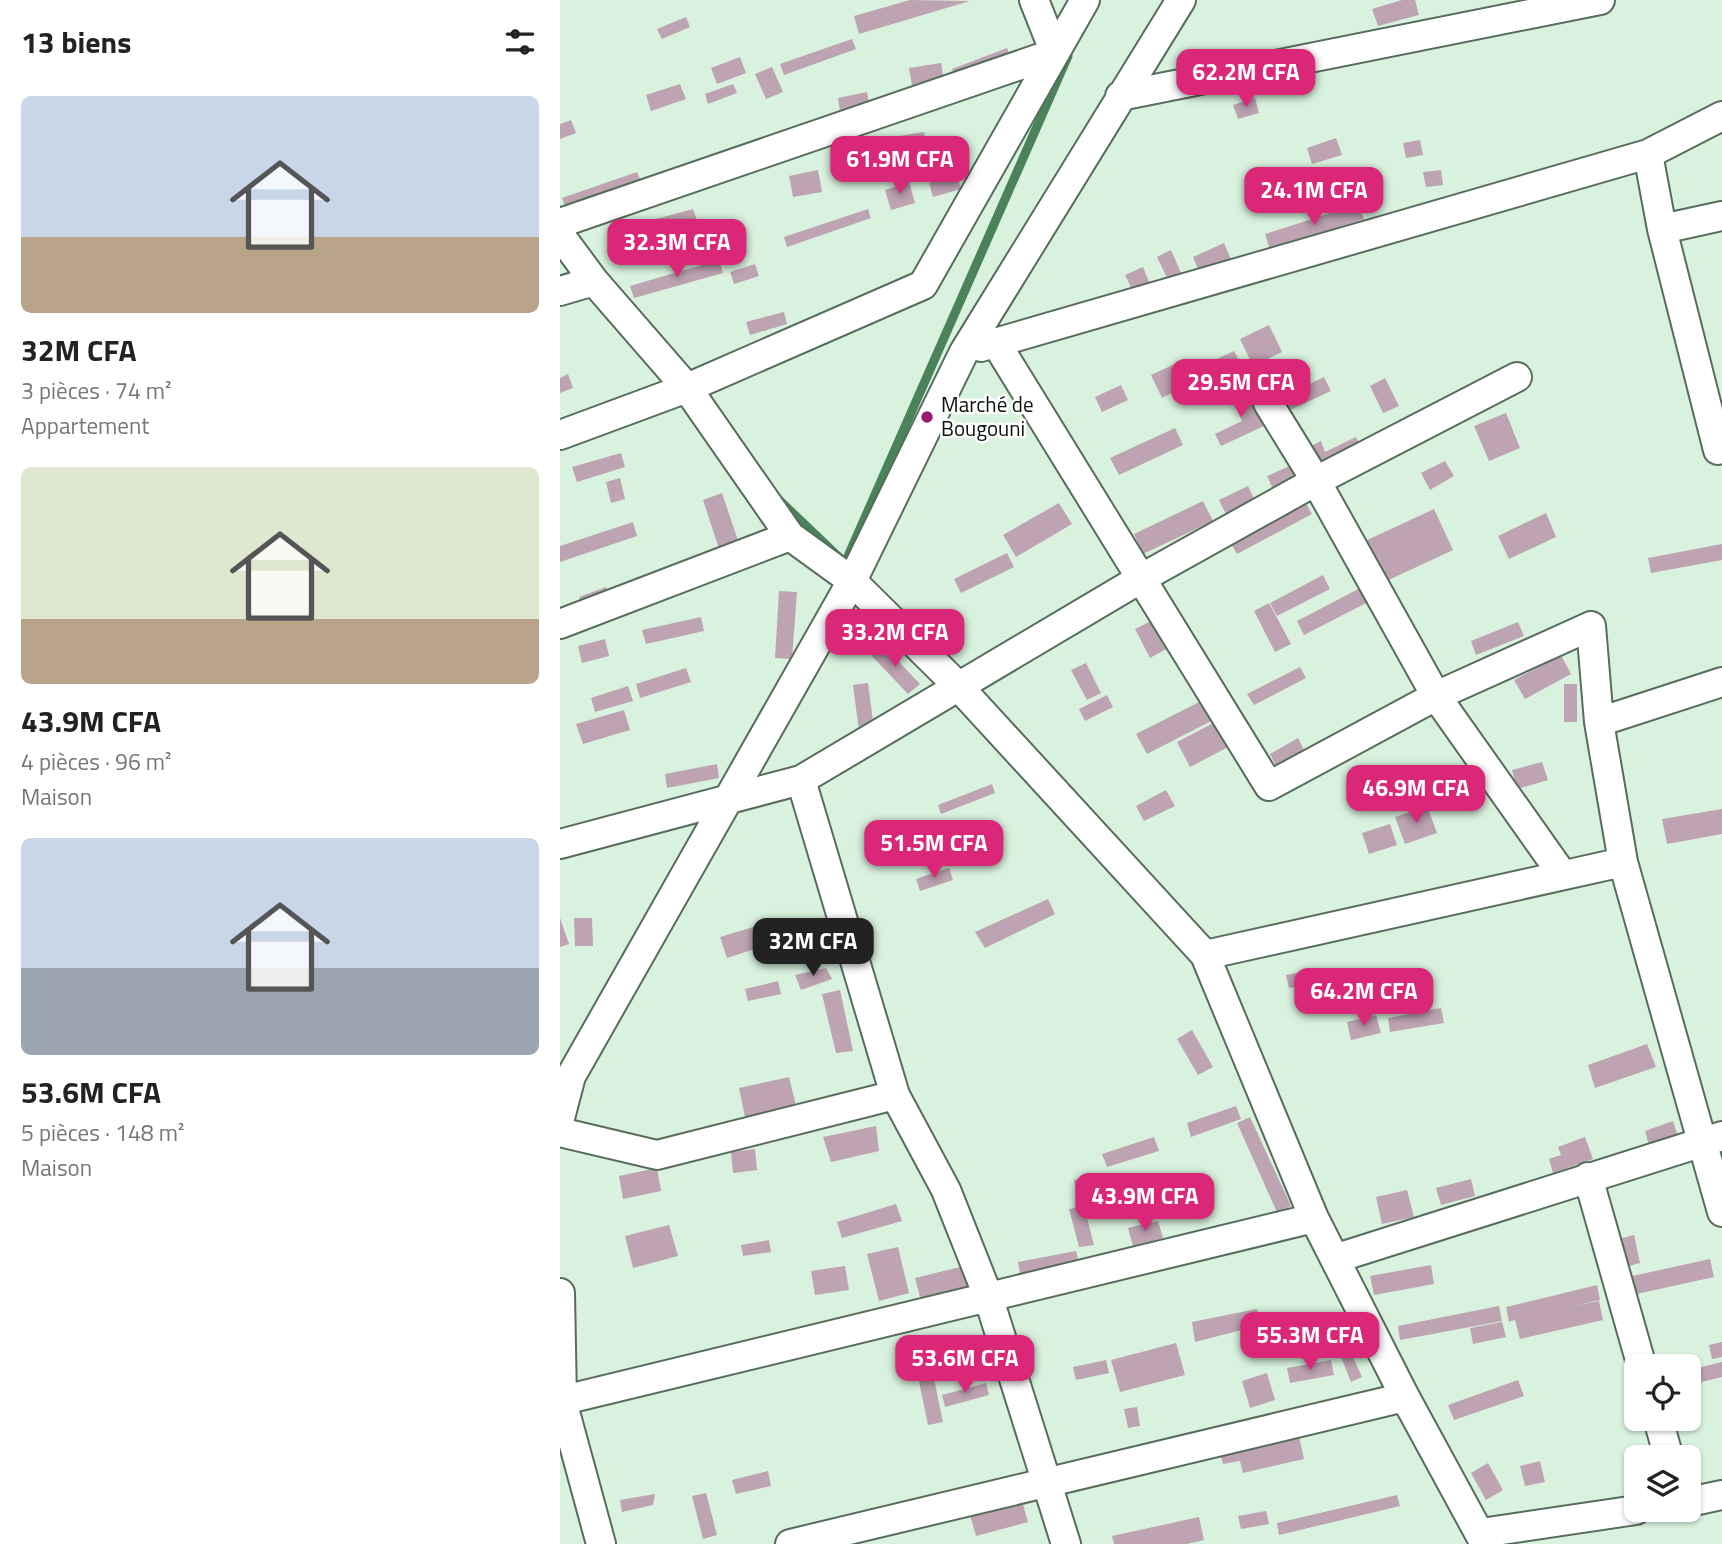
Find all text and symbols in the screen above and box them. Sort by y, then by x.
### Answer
text: 13 biens [21,19,131,65]
icon: filters [501,23,539,61]
pin: 62.2M CFA [1166,50,1326,109]
text: 62.2M CFA [1192,54,1300,89]
pin: 61.9M CFA [820,136,980,196]
text: 61.9M CFA [846,141,954,176]
icon: home [217,142,343,268]
pin: 24.1M CFA [1234,168,1394,227]
text: 24.1M CFA [1260,172,1368,207]
pin: 32.3M CFA [597,219,757,279]
text: 32.3M CFA [623,224,731,259]
text: 32M CFA [21,327,137,373]
pin: 29.5M CFA [1161,360,1321,419]
text: 29.5M CFA [1187,364,1295,399]
text: 3 pièces · 74 m² [21,373,172,408]
place label: Marché de Bougouni [941,388,1034,444]
text: Appartement [21,408,149,443]
marker: Marché de Bougouni [919,409,935,425]
icon: home [217,513,343,639]
pin: 33.2M CFA [815,610,975,669]
text: 33.2M CFA [841,614,949,649]
text: 43.9M CFA [21,698,161,744]
text: 4 pièces · 96 m² [21,744,172,779]
pin: 46.9M CFA [1336,766,1496,825]
text: 46.9M CFA [1362,770,1470,805]
text: Maison [21,779,92,814]
pin: 51.5M CFA [854,820,1014,880]
text: 51.5M CFA [880,825,988,860]
icon: home [217,884,343,1010]
pin: 32M CFA [748,918,878,978]
text: 32M CFA [769,923,857,958]
pin: 64.2M CFA [1284,968,1444,1028]
text: 64.2M CFA [1310,973,1418,1008]
text: 53.6M CFA [21,1069,161,1115]
text: 5 pièces · 148 m² [21,1115,184,1150]
text: Maison [21,1150,92,1185]
pin: 43.9M CFA [1065,1174,1225,1233]
text: 43.9M CFA [1091,1178,1199,1213]
pin: 55.3M CFA [1230,1312,1390,1372]
text: 55.3M CFA [1256,1317,1364,1352]
pin: 53.6M CFA [885,1336,1045,1395]
text: 53.6M CFA [911,1340,1019,1375]
map controls [1624,1354,1701,1522]
button: locate [1624,1354,1701,1431]
button: layers [1624,1445,1701,1522]

